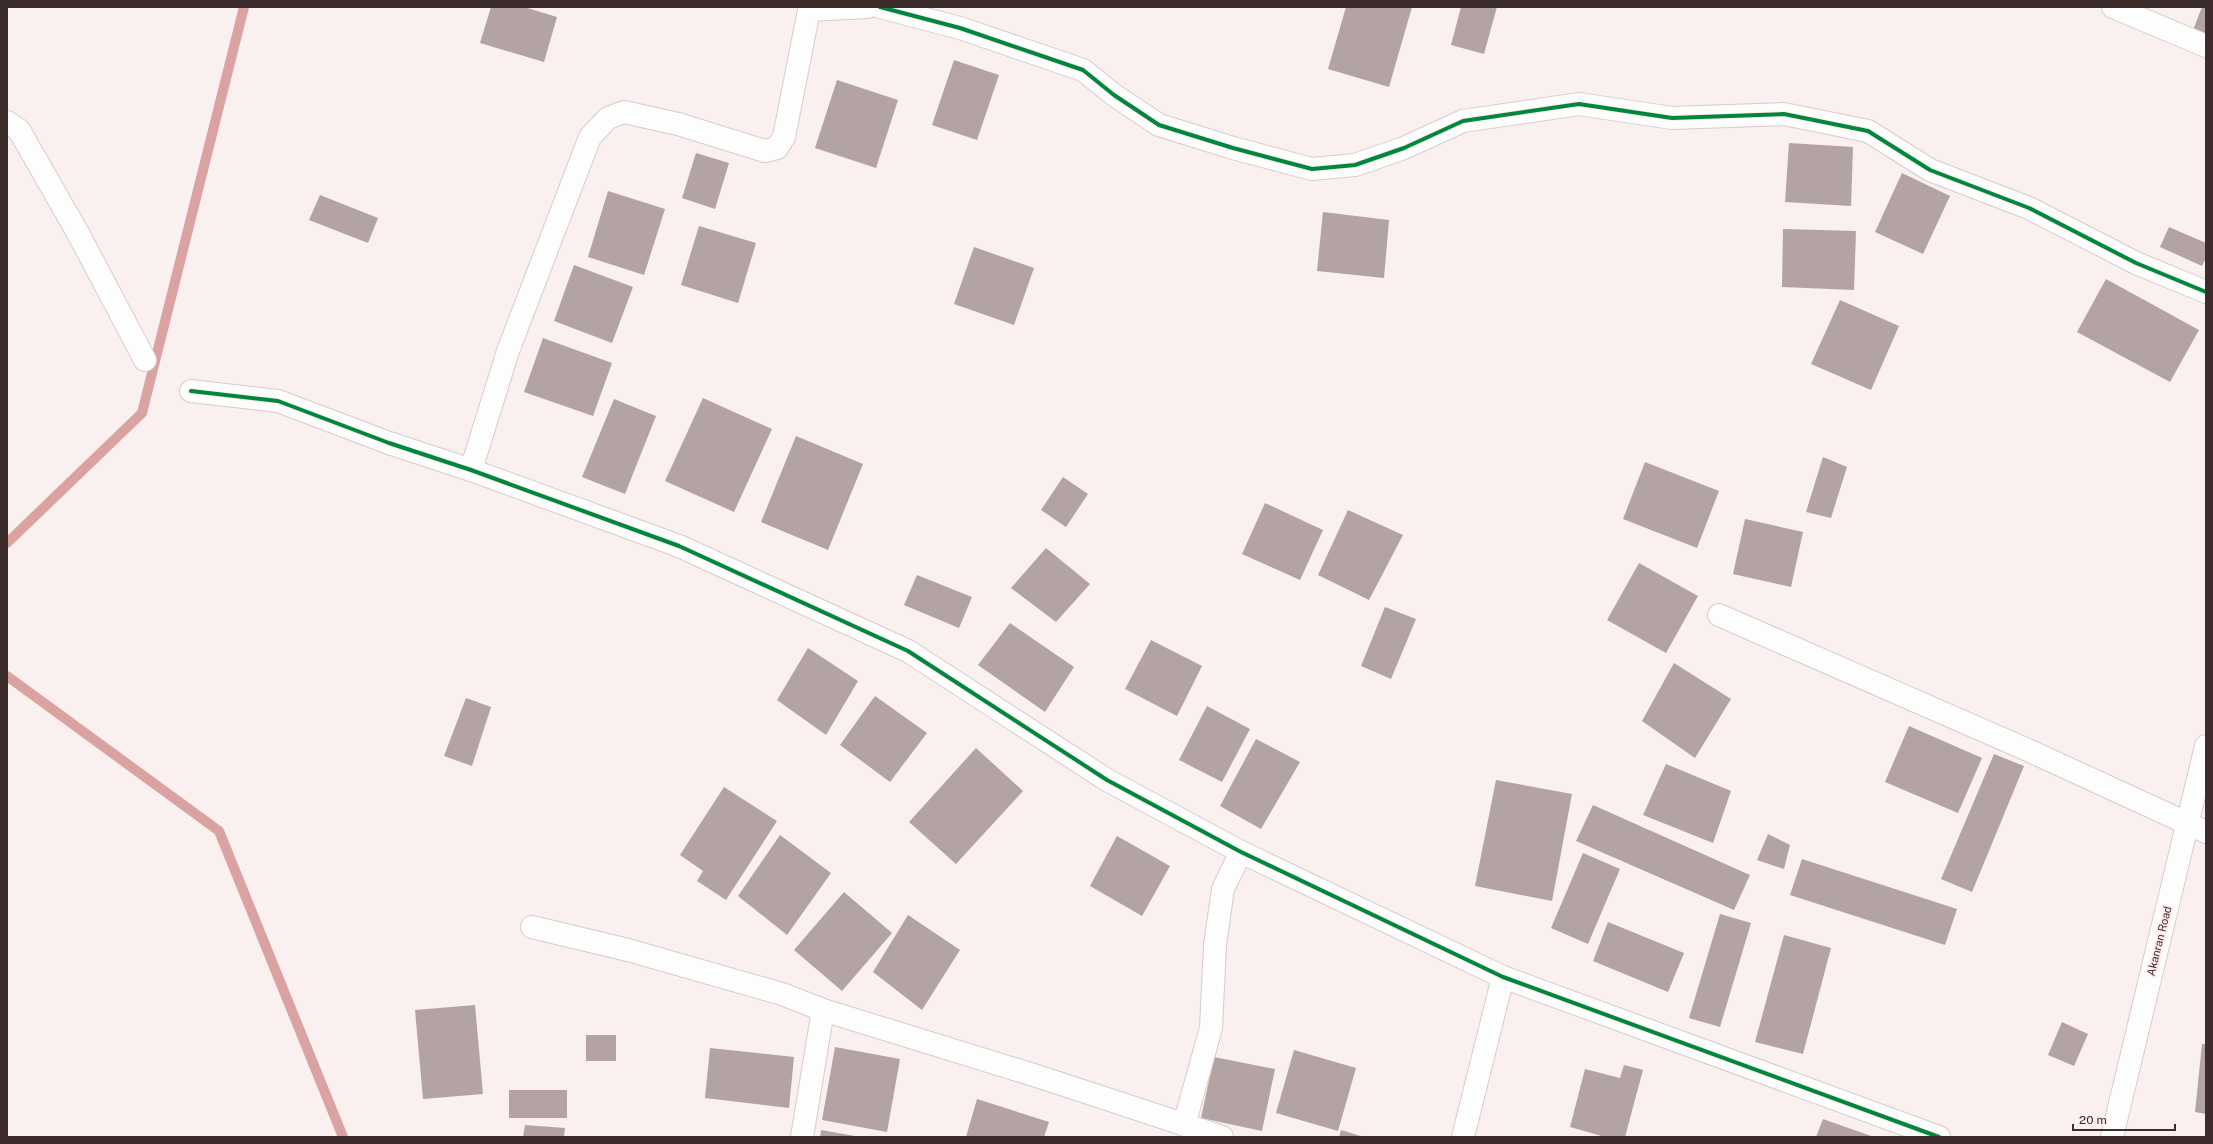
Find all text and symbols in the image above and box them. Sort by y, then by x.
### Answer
street label: Akanran Road [2145,905,2173,977]
scale bar [2073,1106,2175,1132]
text: 20 m [2079,1113,2107,1127]

